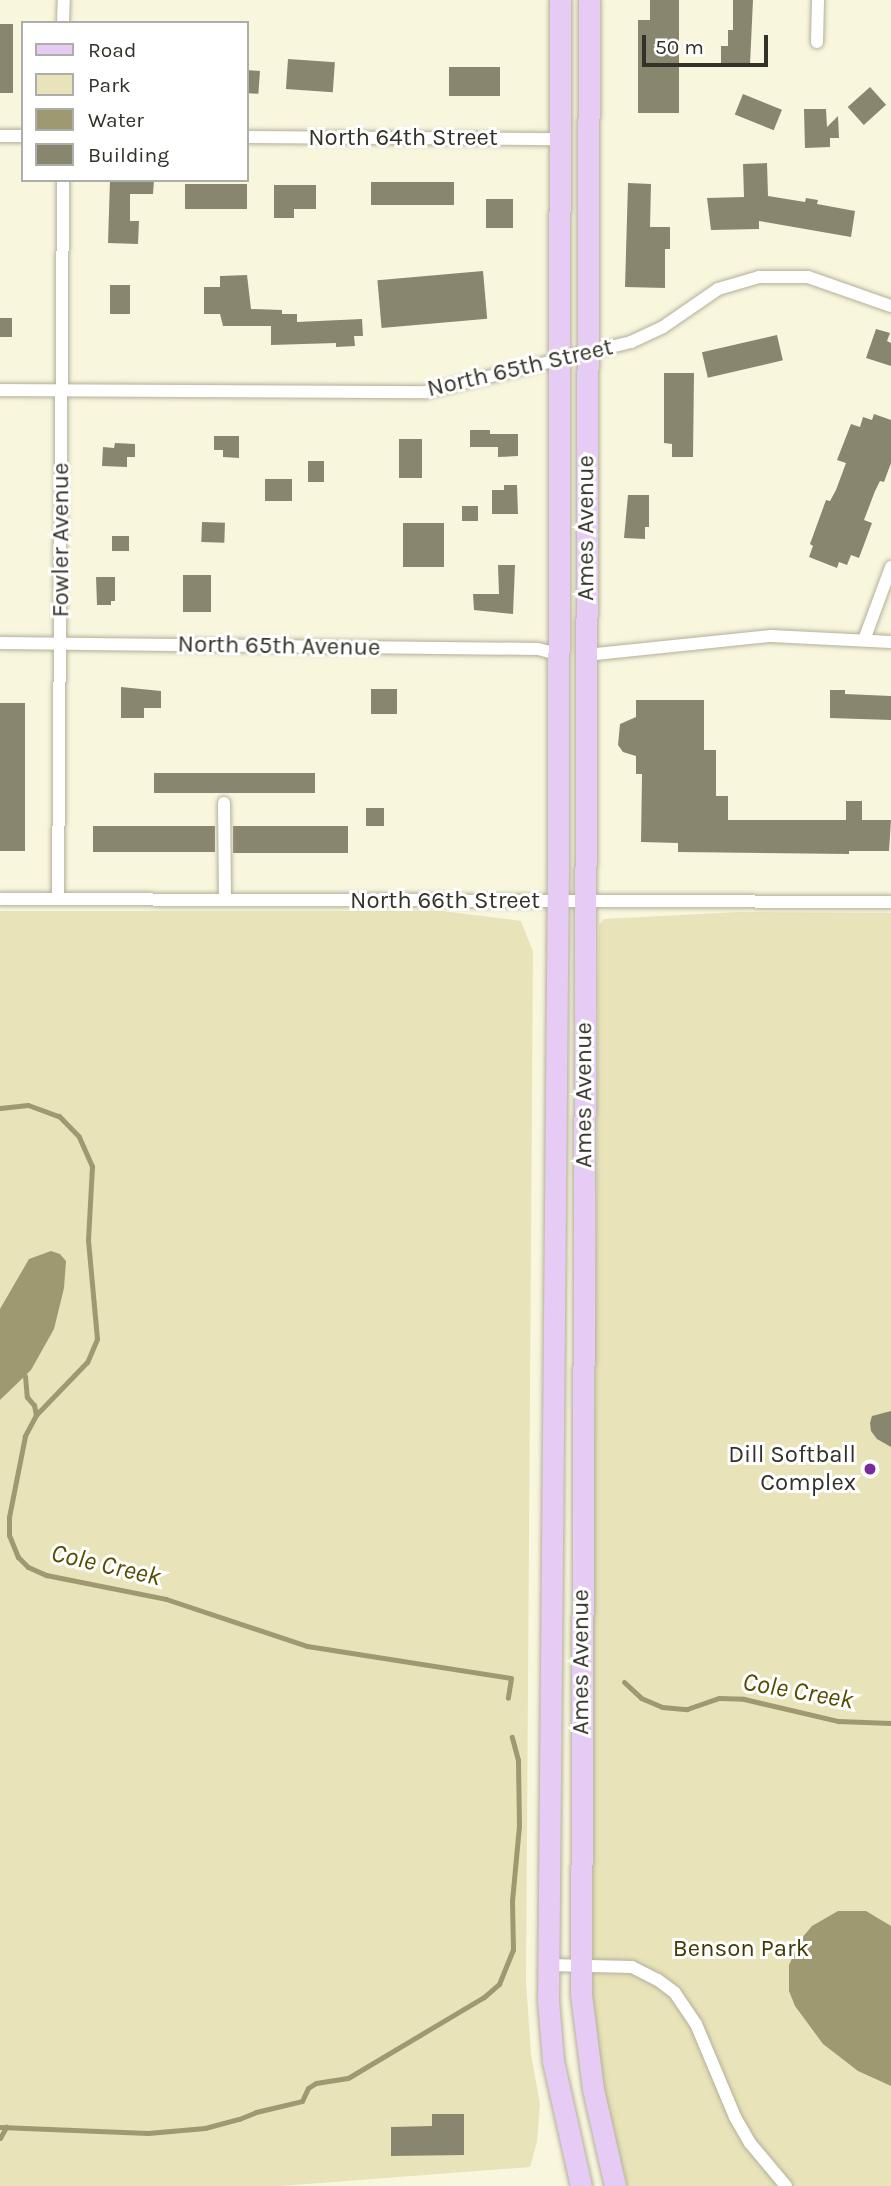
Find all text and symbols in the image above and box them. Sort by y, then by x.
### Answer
legend [21,21,248,182]
scale bar [646,21,772,65]
text: 50 m [655,35,704,59]
text: Road [88,38,136,62]
text: Park [88,73,131,97]
text: Water [88,108,144,132]
street label: North 64th Street [308,124,498,152]
text: Building [88,143,169,167]
street label: North 65th Street [424,333,616,403]
street label: Ames Avenue [572,455,600,601]
street label: Fowler Avenue [47,463,75,617]
street label: North 65th Avenue [177,630,381,662]
street label: North 66th Street [350,887,540,915]
street label: Ames Avenue [570,1022,598,1168]
place label: Dill Softball Complex [728,1441,856,1497]
marker: Dill Softball Complex [862,1461,878,1477]
water label: Cole Creek [48,1537,164,1593]
street label: Ames Avenue [567,1589,595,1735]
water label: Cole Creek [740,1666,856,1716]
park label: Benson Park [673,1935,809,1963]

